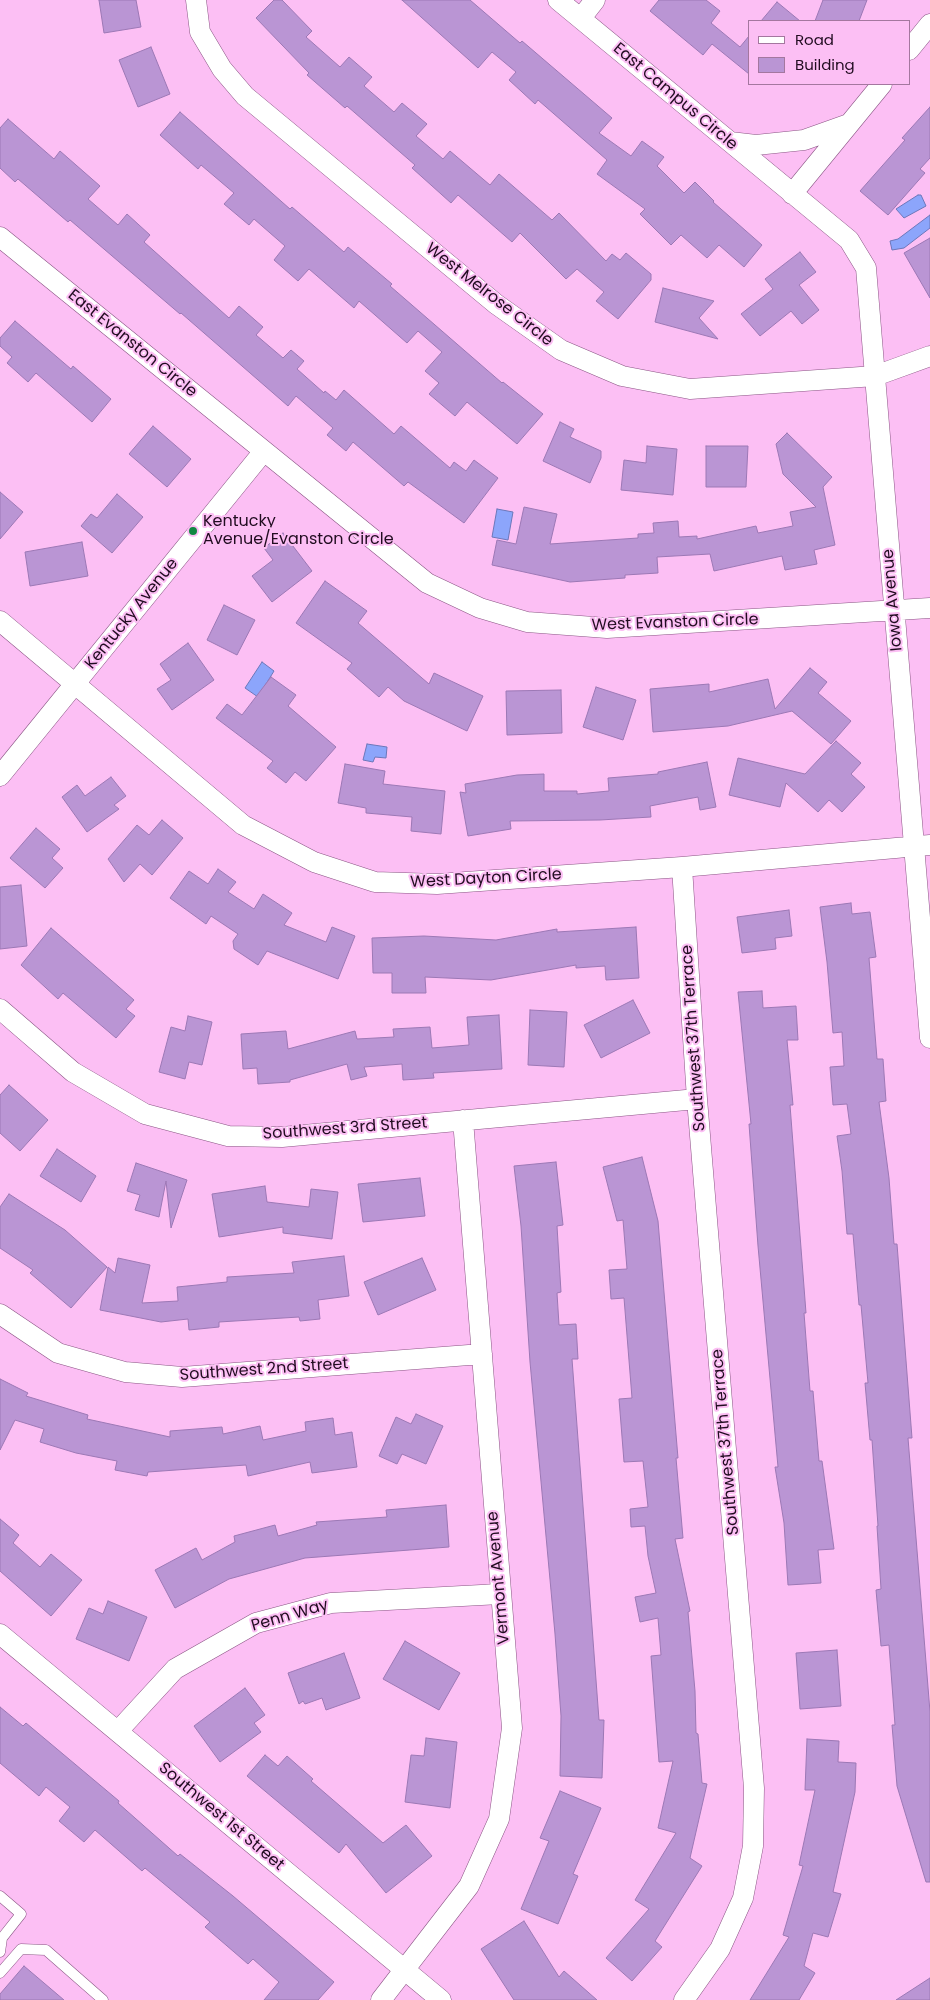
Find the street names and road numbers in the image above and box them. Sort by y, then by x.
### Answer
street label: East Campus Circle [609,39,741,155]
street label: West Melrose Circle [422,239,556,351]
street label: East Evanston Circle [64,286,200,402]
street label: Iowa Avenue [879,548,907,652]
street label: Kentucky Avenue [81,555,183,673]
street label: West Evanston Circle [591,610,759,636]
street label: West Dayton Circle [410,865,562,893]
street label: Southwest 37th Terrace [678,944,710,1132]
street label: Southwest 3rd Street [262,1114,428,1144]
street label: Southwest 37th Terrace [708,1348,744,1536]
street label: Southwest 2nd Street [179,1355,349,1385]
street label: Vermont Avenue [484,1510,514,1646]
street label: Penn Way [249,1596,331,1636]
street label: Southwest 1st Street [154,1759,288,1875]

